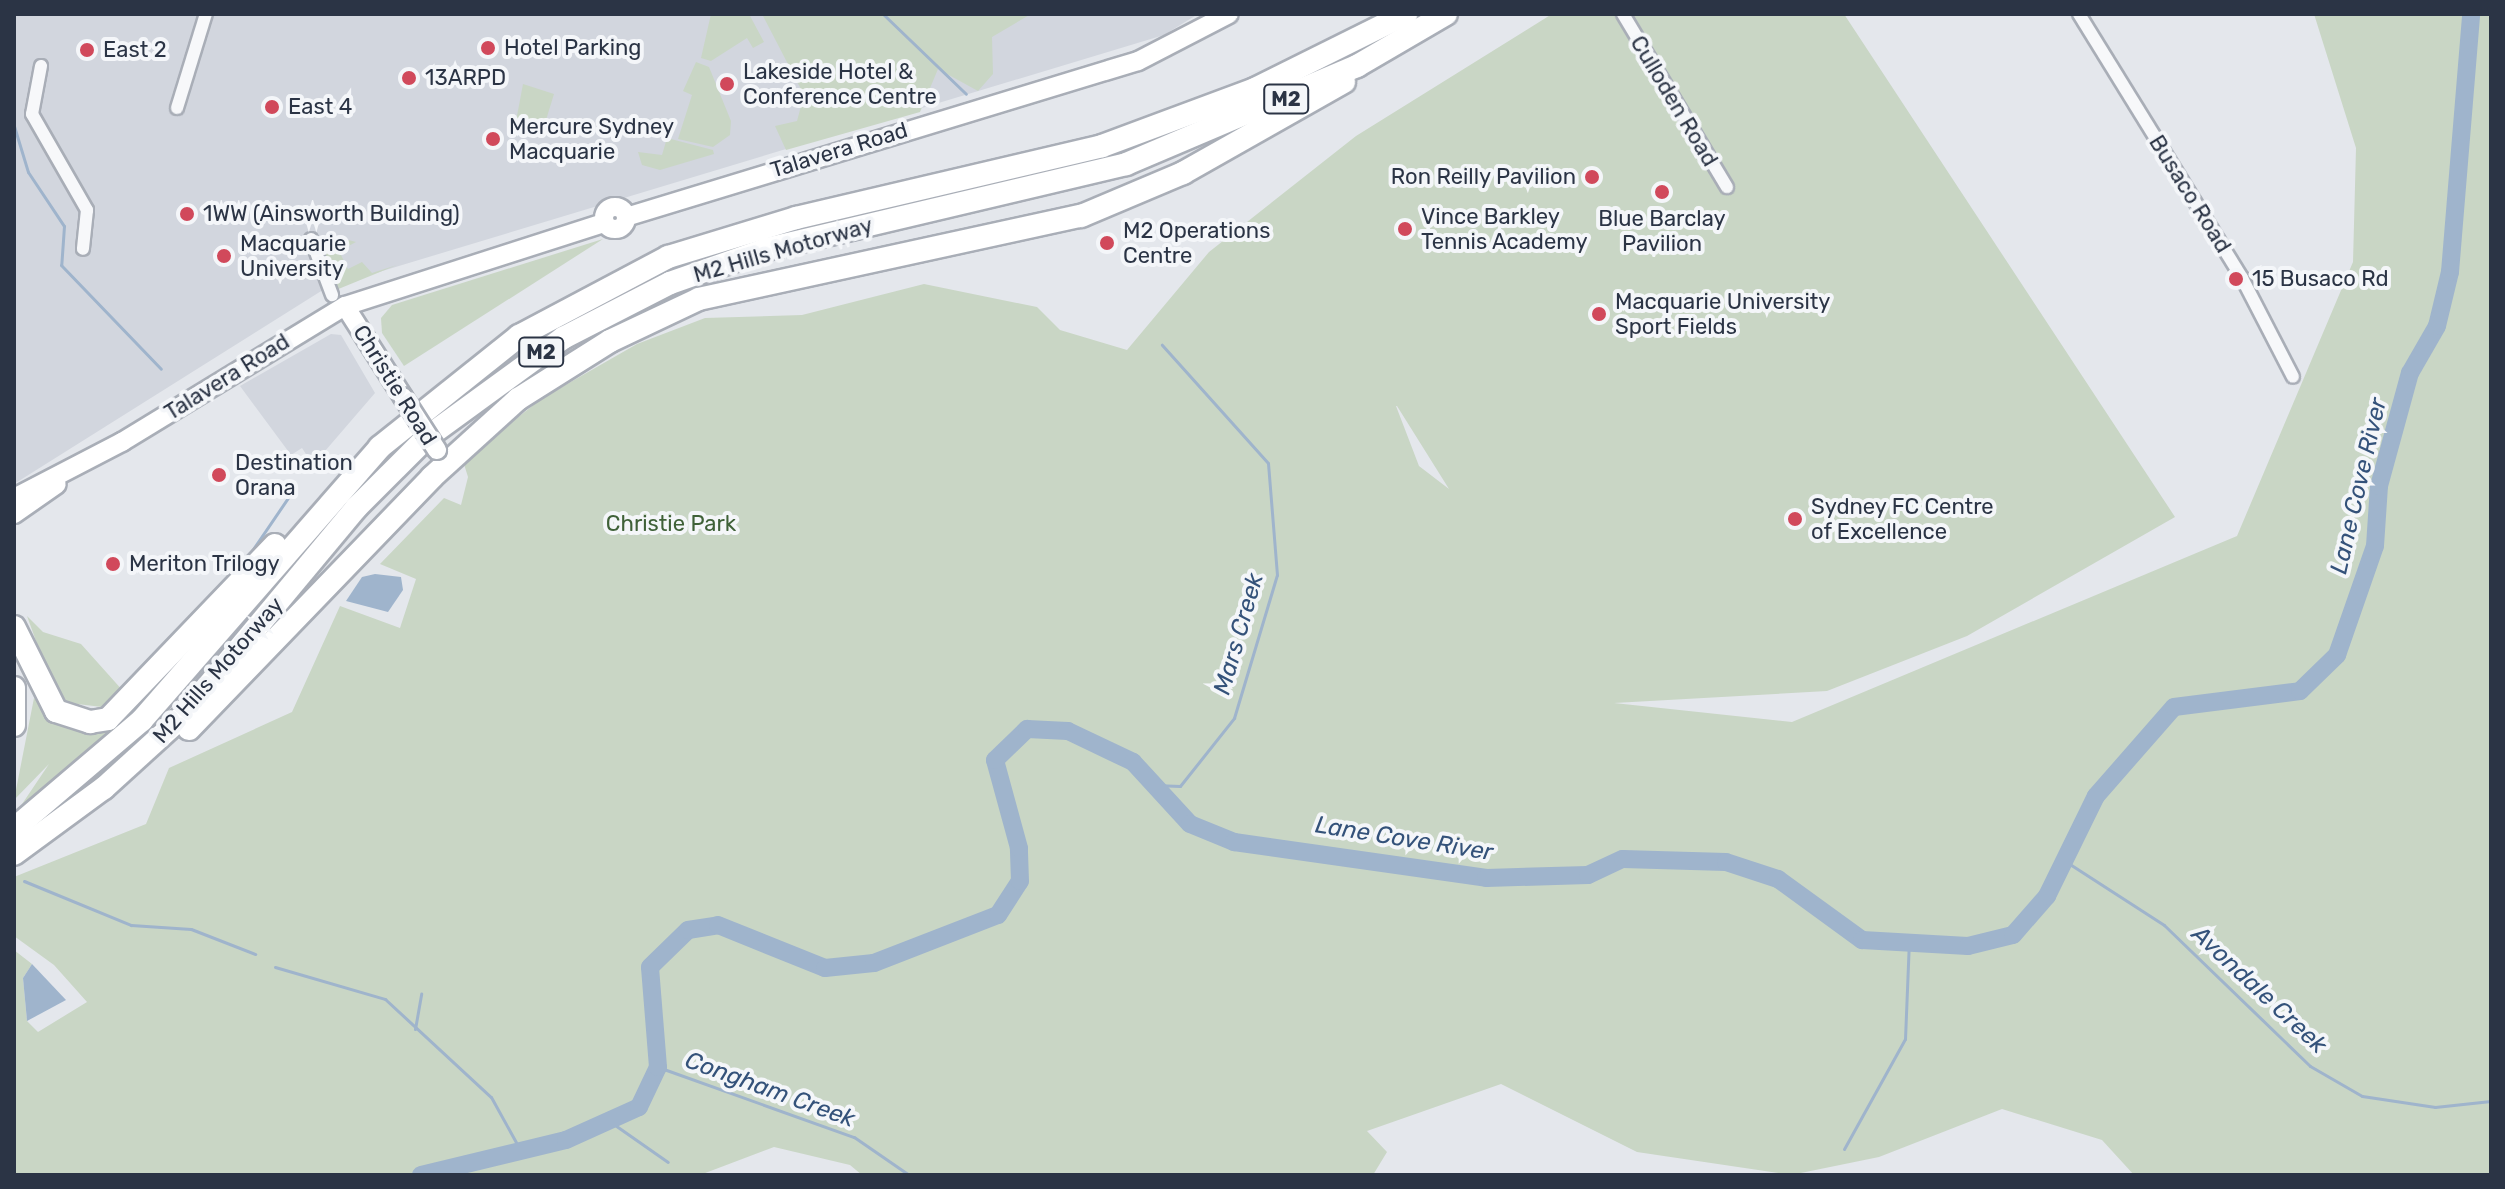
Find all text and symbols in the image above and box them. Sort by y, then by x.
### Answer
street label: Culloden Road [1625,31,1723,171]
place label: Hotel Parking [504,35,641,61]
place label: East 2 [103,37,167,63]
marker: Hotel Parking [479,39,497,57]
marker: East 2 [78,41,96,59]
place label: Lakeside Hotel & Conference Centre [743,58,937,110]
place label: 13ARPD [425,65,506,91]
marker: 13ARPD [400,69,418,87]
marker: Lakeside Hotel & Conference Centre [718,75,736,93]
road number: M2 [1262,83,1310,115]
place label: East 4 [288,94,352,120]
marker: East 4 [263,98,281,116]
place label: Mercure Sydney Macquarie [509,113,674,164]
street label: Talavera Road [767,117,911,183]
marker: Mercure Sydney Macquarie [484,130,502,148]
street label: Busaco Road [2143,130,2237,258]
place label: Ron Reilly Pavilion [1390,164,1576,190]
marker: Ron Reilly Pavilion [1583,168,1601,186]
marker: Blue Barclay Pavilion [1653,183,1671,201]
place label: 1WW (Ainsworth Building) [203,201,460,227]
place label: Vince Barkley Tennis Academy [1421,203,1588,254]
marker: 1WW (Ainsworth Building) [178,205,196,223]
place label: Blue Barclay Pavilion [1598,205,1726,256]
street label: M2 Hills Motorway [690,212,876,288]
place label: M2 Operations Centre [1123,217,1270,268]
marker: Vince Barkley Tennis Academy [1396,220,1414,238]
place label: Macquarie University [240,230,346,282]
marker: M2 Operations Centre [1098,234,1116,252]
marker: Macquarie University [215,247,233,265]
place label: 15 Busaco Rd [2252,266,2389,292]
marker: 15 Busaco Rd [2227,270,2245,288]
place label: Macquarie University Sport Fields [1615,288,1830,340]
marker: Macquarie University Sport Fields [1590,305,1608,323]
street label: Christie Road [348,320,442,450]
street label: Talavera Road [160,328,294,426]
road number: M2 [517,336,565,368]
water label: Lane Cove River [2325,395,2393,577]
place label: Destination Orana [235,449,353,500]
marker: Destination Orana [210,466,228,484]
place label: Sydney FC Centre of Excellence [1811,493,1994,544]
marker: Sydney FC Centre of Excellence [1786,510,1804,528]
park label: Christie Park [606,511,736,537]
place label: Meriton Trilogy [129,551,280,577]
marker: Meriton Trilogy [104,555,122,573]
water label: Mars Creek [1208,570,1270,698]
street label: M2 Hills Motorway [147,592,289,748]
water label: Lane Cove River [1313,811,1495,867]
water label: Avondale Creek [2186,920,2332,1060]
water label: Congham Creek [681,1046,859,1134]

